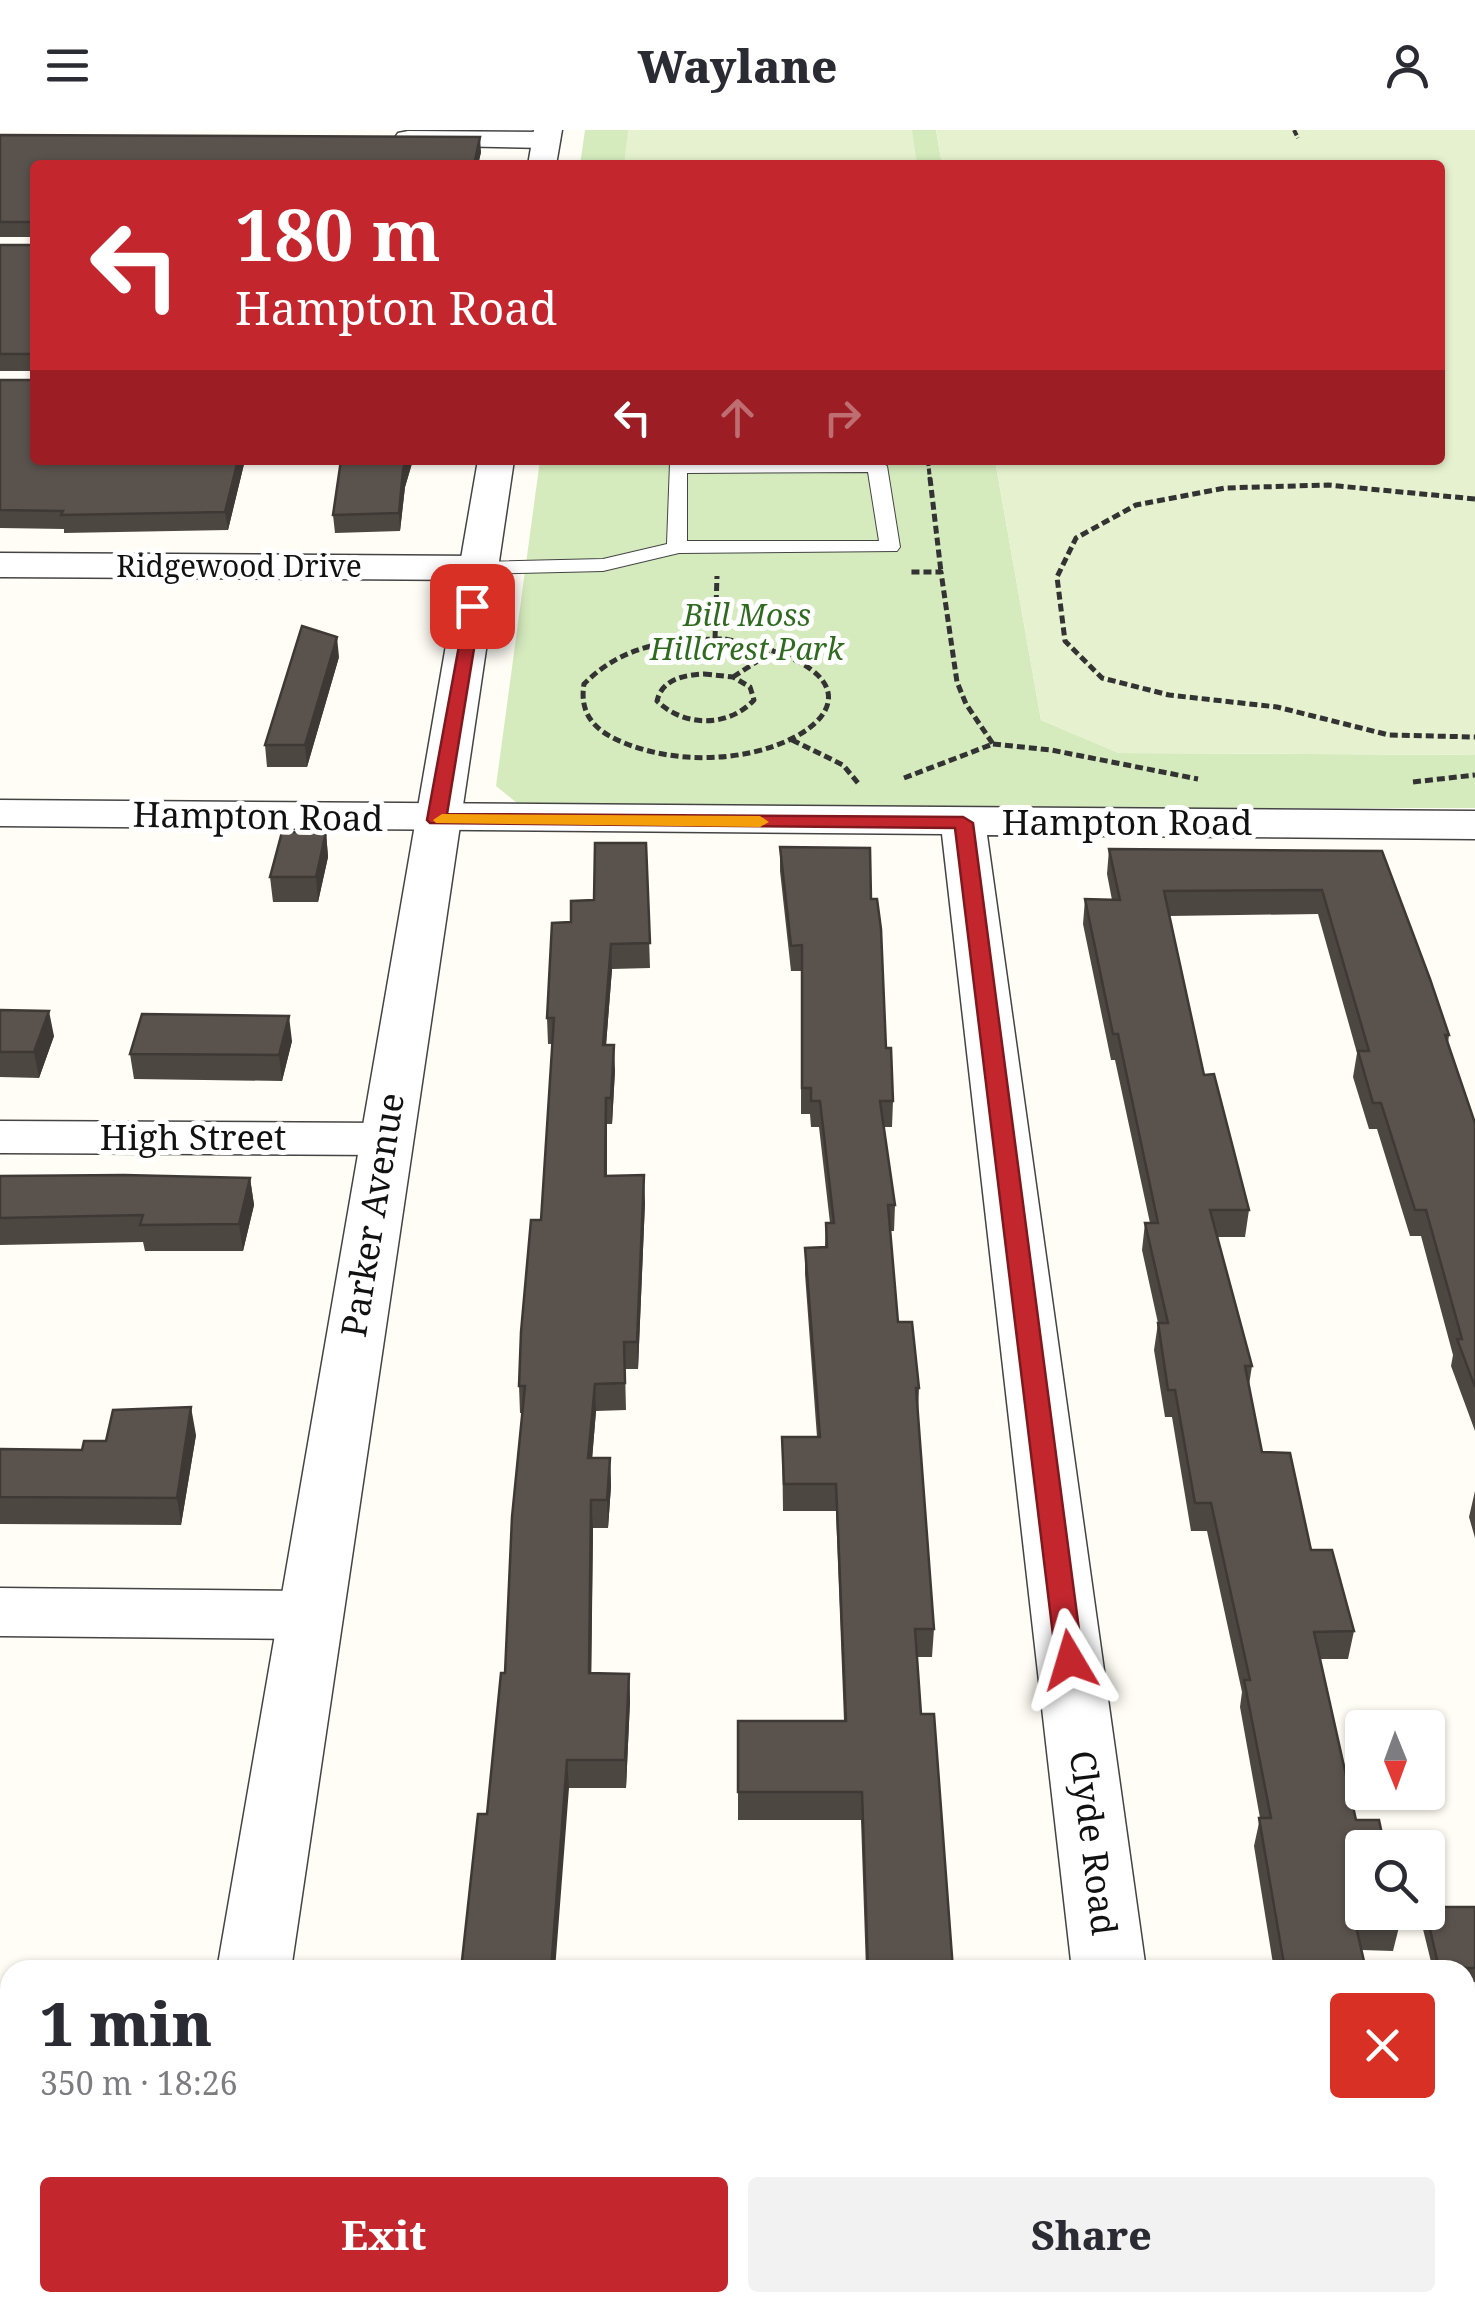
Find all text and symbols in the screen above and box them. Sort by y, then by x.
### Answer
text: Waylane [638,35,837,96]
icon: menu [40,38,95,93]
icon: person [1380,38,1435,93]
text: 180 m [235,186,441,282]
icon: left [70,200,200,330]
text: Hampton Road [235,277,557,338]
icon: left [605,390,660,445]
icon: ahead [710,390,765,445]
icon: right [815,390,870,445]
street label: Ridgewood Drive [116,545,362,586]
pin [430,564,515,649]
icon: arrive [445,579,500,634]
park label: Bill Moss Hillcrest Park [649,594,845,669]
street label: Hampton Road [132,790,384,841]
street label: Hampton Road [1002,798,1252,845]
street label: Parker Avenue [329,1089,414,1340]
street label: High Street [100,1113,286,1160]
position arrow [1018,1608,1122,1712]
north arrow [1345,1710,1445,1810]
map controls [1345,1710,1445,1930]
street label: Clyde Road [1060,1748,1129,1938]
button: search [1345,1830,1445,1930]
text: 1 min [40,1982,212,2064]
button: close [1330,1993,1435,2098]
text: 350 m · 18:26 [40,2061,238,2104]
button: Exit [40,2177,728,2292]
button: Share [748,2177,1435,2292]

